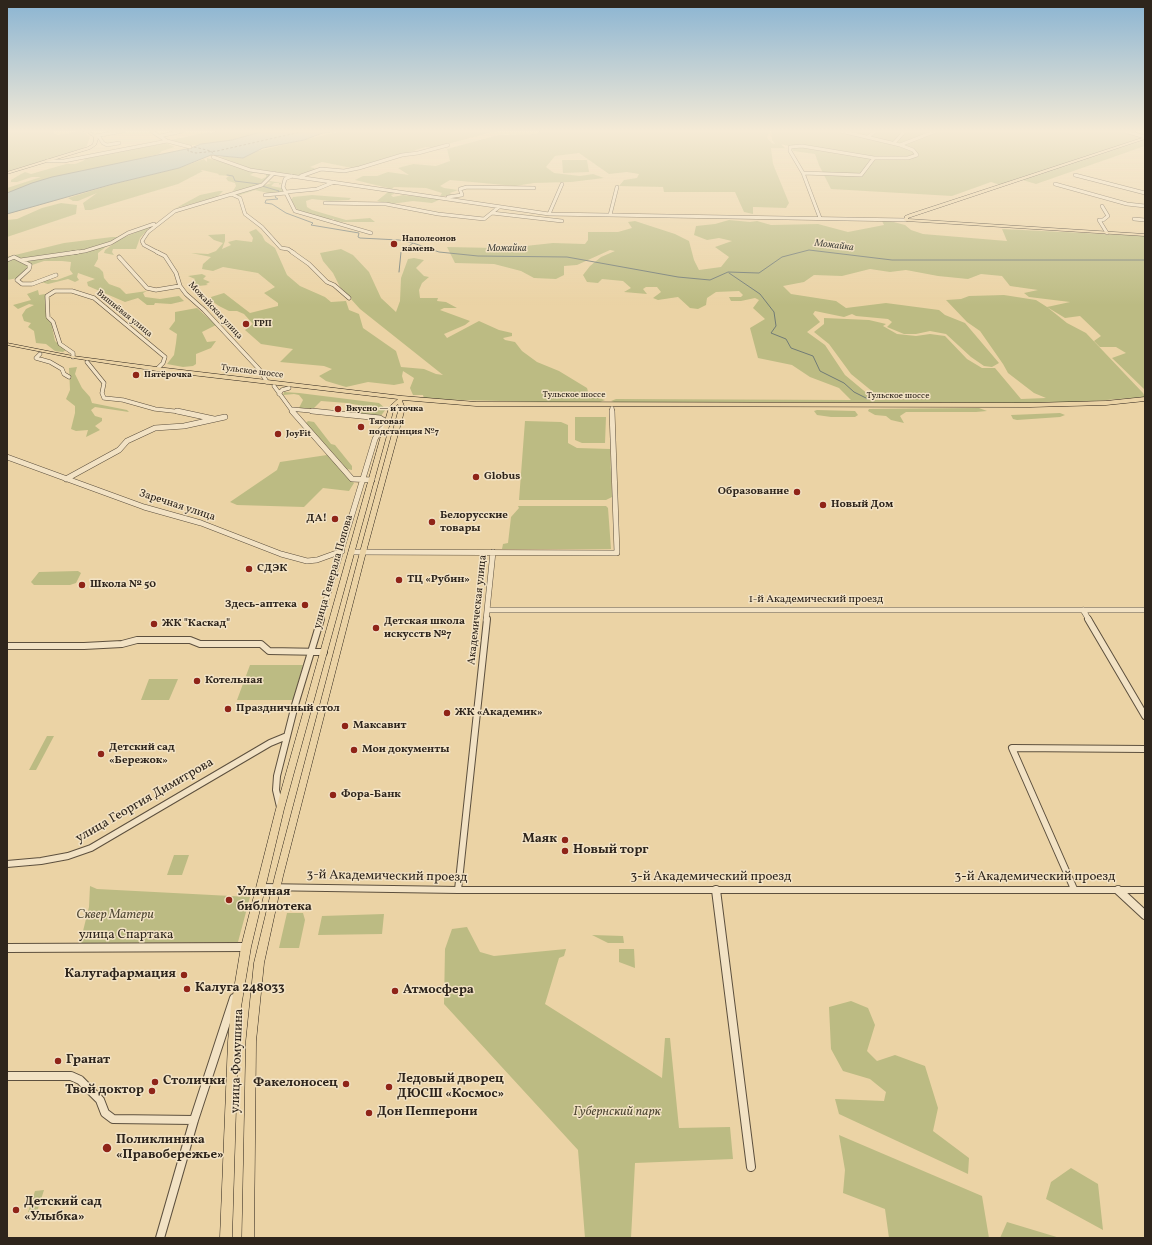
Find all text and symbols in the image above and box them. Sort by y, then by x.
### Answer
place label: Наполеонов камень [402,234,456,255]
water label: Можайка [814,238,854,254]
marker: Наполеонов камень [389,239,399,249]
water label: Можайка [487,243,527,255]
street label: Можайская улица [186,280,244,342]
street label: Вишнёвая улица [94,288,154,340]
marker: ГРП [241,319,251,329]
place label: ГРП [254,319,272,329]
street label: Тульское шоссе [220,363,284,381]
marker: Пятёрочка [131,370,141,380]
place label: Пятёрочка [144,370,192,380]
street label: Тульское шоссе [543,390,605,400]
street label: Тульское шоссе [867,391,929,401]
marker: Вкусно — и точка [333,404,343,414]
place label: Вкусно — и точка [346,404,423,414]
place label: Тяговая подстанция №7 [369,417,439,438]
marker: Тяговая подстанция №7 [356,422,366,432]
marker: JoyFit [273,429,283,439]
place label: JoyFit [286,429,311,439]
place label: Globus [484,470,520,484]
marker: Globus [471,472,481,482]
place label: Образование [718,485,789,499]
street label: Заречная улица [137,487,217,525]
marker: Образование [792,487,802,497]
place label: Новый Дом [831,498,893,512]
marker: Новый Дом [818,500,828,510]
place label: Белорусские товары [440,509,508,535]
place label: ДА! [306,512,327,526]
street label: улица Генерала Попова [311,513,357,631]
marker: ДА! [330,514,340,524]
marker: Белорусские товары [427,517,437,527]
street label: Академическая улица [466,554,490,666]
place label: СДЭК [257,562,287,576]
marker: СДЭК [244,564,254,574]
place label: ТЦ «Рубин» [407,573,470,587]
marker: ТЦ «Рубин» [394,575,404,585]
place label: Школа № 50 [90,578,156,592]
marker: Школа № 50 [77,580,87,590]
street label: 1-й Академический проезд [749,593,883,607]
place label: Здесь-аптека [225,598,297,612]
marker: Здесь-аптека [300,600,310,610]
place label: Детская школа искусств №7 [384,615,465,641]
place label: ЖК "Каскад" [162,617,230,631]
marker: ЖК "Каскад" [149,619,159,629]
marker: Детская школа искусств №7 [371,623,381,633]
place label: Котельная [205,674,262,688]
marker: Котельная [192,676,202,686]
place label: Праздничный стол [236,702,340,716]
marker: Праздничный стол [223,704,233,714]
place label: ЖК «Академик» [455,706,543,720]
marker: ЖК «Академик» [442,708,452,718]
place label: Максавит [353,719,406,733]
marker: Максавит [340,721,350,731]
place label: Детский сад «Бережок» [109,741,175,767]
place label: Мои документы [362,743,449,757]
marker: Мои документы [349,745,359,755]
marker: Детский сад «Бережок» [96,749,106,759]
street label: улица Георгия Димитрова [73,755,217,847]
place label: Фора-Банк [341,788,401,802]
marker: Фора-Банк [328,790,338,800]
place label: Маяк [522,832,557,848]
marker: Маяк [560,835,570,845]
place label: Новый торг [573,843,649,859]
marker: Новый торг [560,846,570,856]
street label: 3-й Академический проезд [306,868,468,886]
street label: 3-й Академический проезд [631,870,791,886]
street label: 3-й Академический проезд [955,870,1115,886]
place label: Уличная библиотека [237,885,312,916]
marker: Уличная библиотека [224,895,234,905]
park label: Сквер Матери [76,908,154,924]
street label: улица Спартака [79,928,173,944]
place label: Калугафармация [65,967,176,983]
marker: Калугафармация [179,970,189,980]
place label: Калуга 248033 [195,981,285,997]
place label: Атмосфера [403,983,474,999]
marker: Калуга 248033 [182,984,192,994]
marker: Атмосфера [390,986,400,996]
street label: улица Фомушина [228,1008,248,1114]
place label: Гранат [66,1053,110,1069]
marker: Гранат [53,1056,63,1066]
place label: Ледовый дворец ДЮСШ «Космос» [397,1072,504,1103]
place label: Столички [163,1074,225,1090]
place label: Факелоносец [253,1076,338,1092]
marker: Столички [150,1077,160,1087]
marker: Факелоносец [341,1079,351,1089]
marker: Ледовый дворец ДЮСШ «Космос» [384,1082,394,1092]
place label: Твой доктор [65,1083,144,1099]
marker: Твой доктор [147,1086,157,1096]
place label: Дон Пепперони [377,1105,478,1121]
park label: Губернский парк [573,1105,661,1121]
marker: Дон Пепперони [364,1108,374,1118]
place label: Поликлиника «Правобережье» [116,1133,224,1164]
marker: Поликлиника «Правобережье» [101,1142,113,1154]
place label: Детский сад «Улыбка» [24,1195,102,1226]
marker: Детский сад «Улыбка» [11,1205,21,1215]

